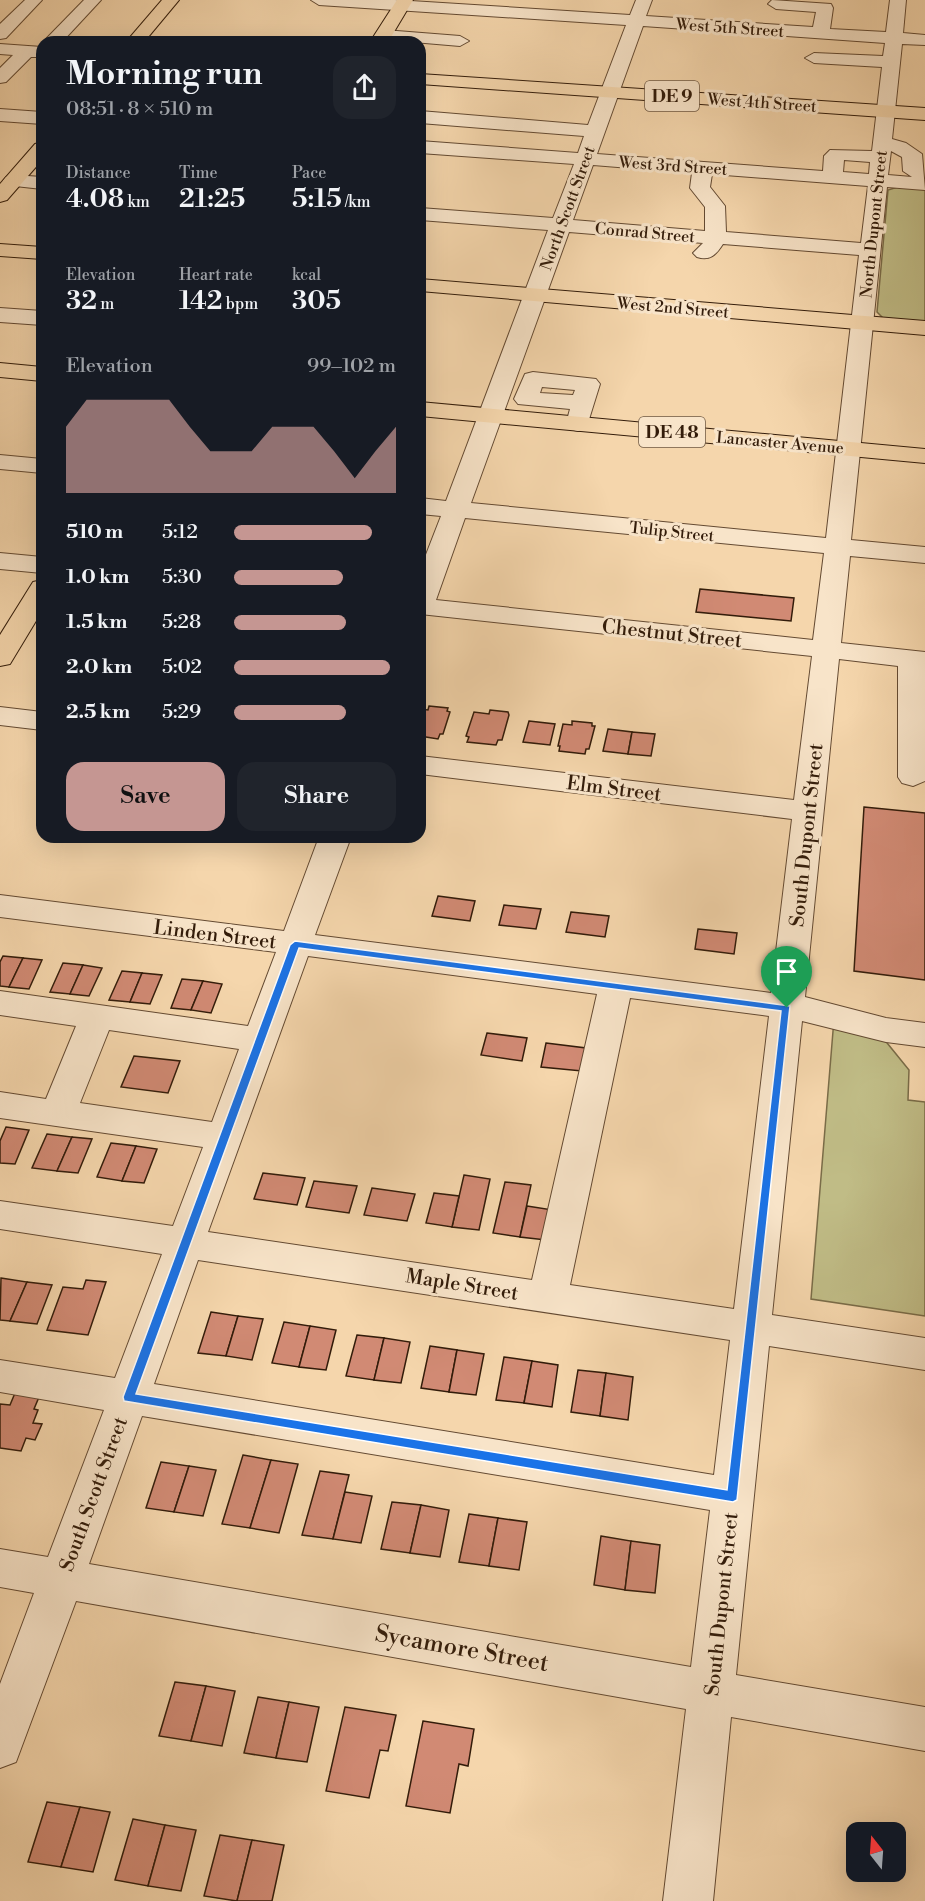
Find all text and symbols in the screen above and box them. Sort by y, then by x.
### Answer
street label: West 5th Street [674,14,785,42]
text: Morning run [66,54,263,95]
button: share [333,56,396,119]
road number: DE 9 [645,81,699,111]
street label: West 4th Street [706,89,817,117]
text: 08:51 · 8 × 510 m [66,97,213,122]
street label: North Scott Street [536,143,600,273]
street label: North Dupont Street [856,149,892,299]
street label: West 3rd Street [617,152,728,180]
text: Distance [66,163,131,183]
text: Time [179,163,218,183]
text: Pace [292,163,326,183]
text: 4.08 [66,183,124,215]
text: 21:25 [179,183,245,215]
text: 5:15 [292,183,342,215]
text: km [124,192,150,212]
text: /km [342,192,371,212]
street label: Conrad Street [594,219,696,247]
text: Elevation [66,265,135,285]
text: Heart rate [179,265,253,285]
text: kcal [292,265,321,285]
text: 32 [66,285,97,317]
text: 142 [179,285,223,317]
text: 305 [292,285,341,317]
street label: West 2nd Street [615,293,730,323]
text: m [97,294,114,314]
text: bpm [223,294,258,314]
text: Elevation [66,354,153,379]
text: 99–102 m [307,354,396,379]
road number: DE 48 [639,417,705,447]
street label: Lancaster Avenue [715,427,845,459]
street label: Tulip Street [629,518,716,546]
text: 510 m [66,520,123,545]
text: 5:12 [162,520,198,545]
text: 1.0 km [66,565,130,590]
text: 5:30 [162,565,202,590]
text: 1.5 km [66,610,127,635]
text: 5:28 [162,610,201,635]
street label: Chestnut Street [601,615,743,654]
text: 2.0 km [66,655,132,680]
text: 5:02 [162,655,202,680]
text: 2.5 km [66,700,130,725]
text: 5:29 [162,700,201,725]
street label: South Dupont Street [785,742,830,928]
button: Save [66,762,225,831]
button: Share [237,762,396,831]
street label: Elm Street [565,771,663,808]
street label: Linden Street [152,916,278,955]
pin [761,946,812,1008]
icon: arrive [770,955,803,988]
street label: Maple Street [404,1264,520,1307]
street label: South Scott Street [55,1414,134,1575]
street label: South Dupont Street [700,1511,745,1697]
street label: Sycamore Street [373,1619,551,1679]
north arrow [846,1822,906,1882]
map controls [846,1822,906,1882]

